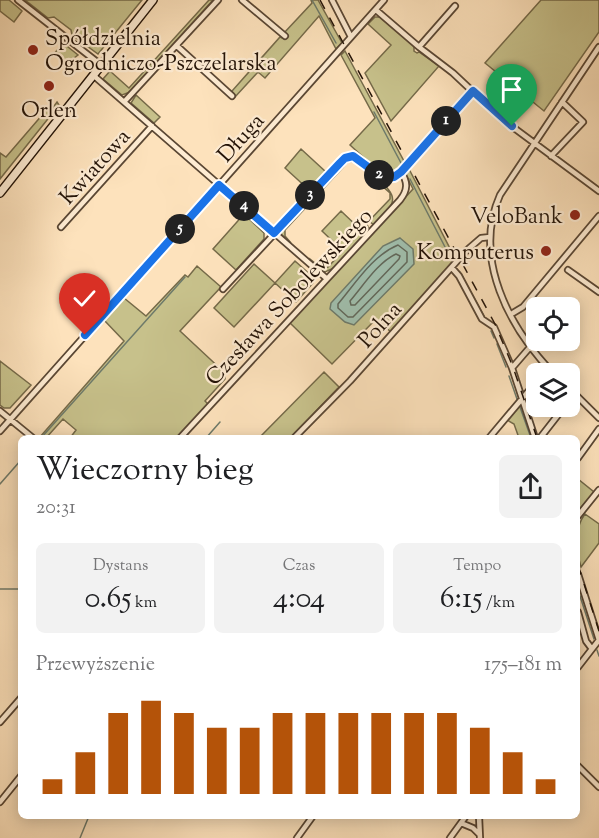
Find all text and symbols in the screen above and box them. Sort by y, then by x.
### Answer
place label: Spółdzielnia Ogrodniczo-Pszczelarska [45,24,277,81]
marker: Spółdzielnia Ogrodniczo-Pszczelarska [26,43,40,57]
pin [486,64,537,126]
icon: arrive [495,73,528,106]
marker: Orlen [42,79,56,93]
place label: Orlen [21,96,77,128]
pin: 1 [431,106,461,136]
street label: Długa [211,107,273,171]
text: 1 [443,109,449,132]
street label: Kwiatowa [53,123,139,213]
pin: 2 [364,160,394,190]
text: 2 [375,163,383,186]
pin: 3 [295,180,325,210]
text: 3 [307,183,313,206]
pin: 4 [229,191,259,221]
text: 4 [240,194,248,217]
street label: Czesława Sobolewskiego [199,202,381,394]
place label: VeloBank [470,202,563,234]
marker: VeloBank [568,208,582,222]
pin: 5 [165,214,195,244]
text: 5 [177,217,183,240]
place label: Komputerus [417,238,534,270]
marker: Komputerus [539,244,553,258]
pin [59,273,110,335]
icon: check [68,282,101,315]
street label: Polna [352,296,411,356]
map controls [526,297,580,417]
button: locate [526,297,580,351]
button: layers [526,363,580,417]
text: Wieczorny bieg [36,447,254,495]
button: share [499,455,562,518]
text: 20:31 [36,494,76,523]
text: Dystans [93,555,148,578]
text: Czas [283,555,315,578]
text: Tempo [453,555,501,578]
text: 0.65 [84,578,132,621]
text: 4:04 [273,578,325,621]
text: 6:15 [440,578,483,621]
text: km [132,592,157,615]
text: /km [483,592,515,615]
text: Przewyższenie [36,651,155,680]
text: 175–181 m [484,651,562,680]

